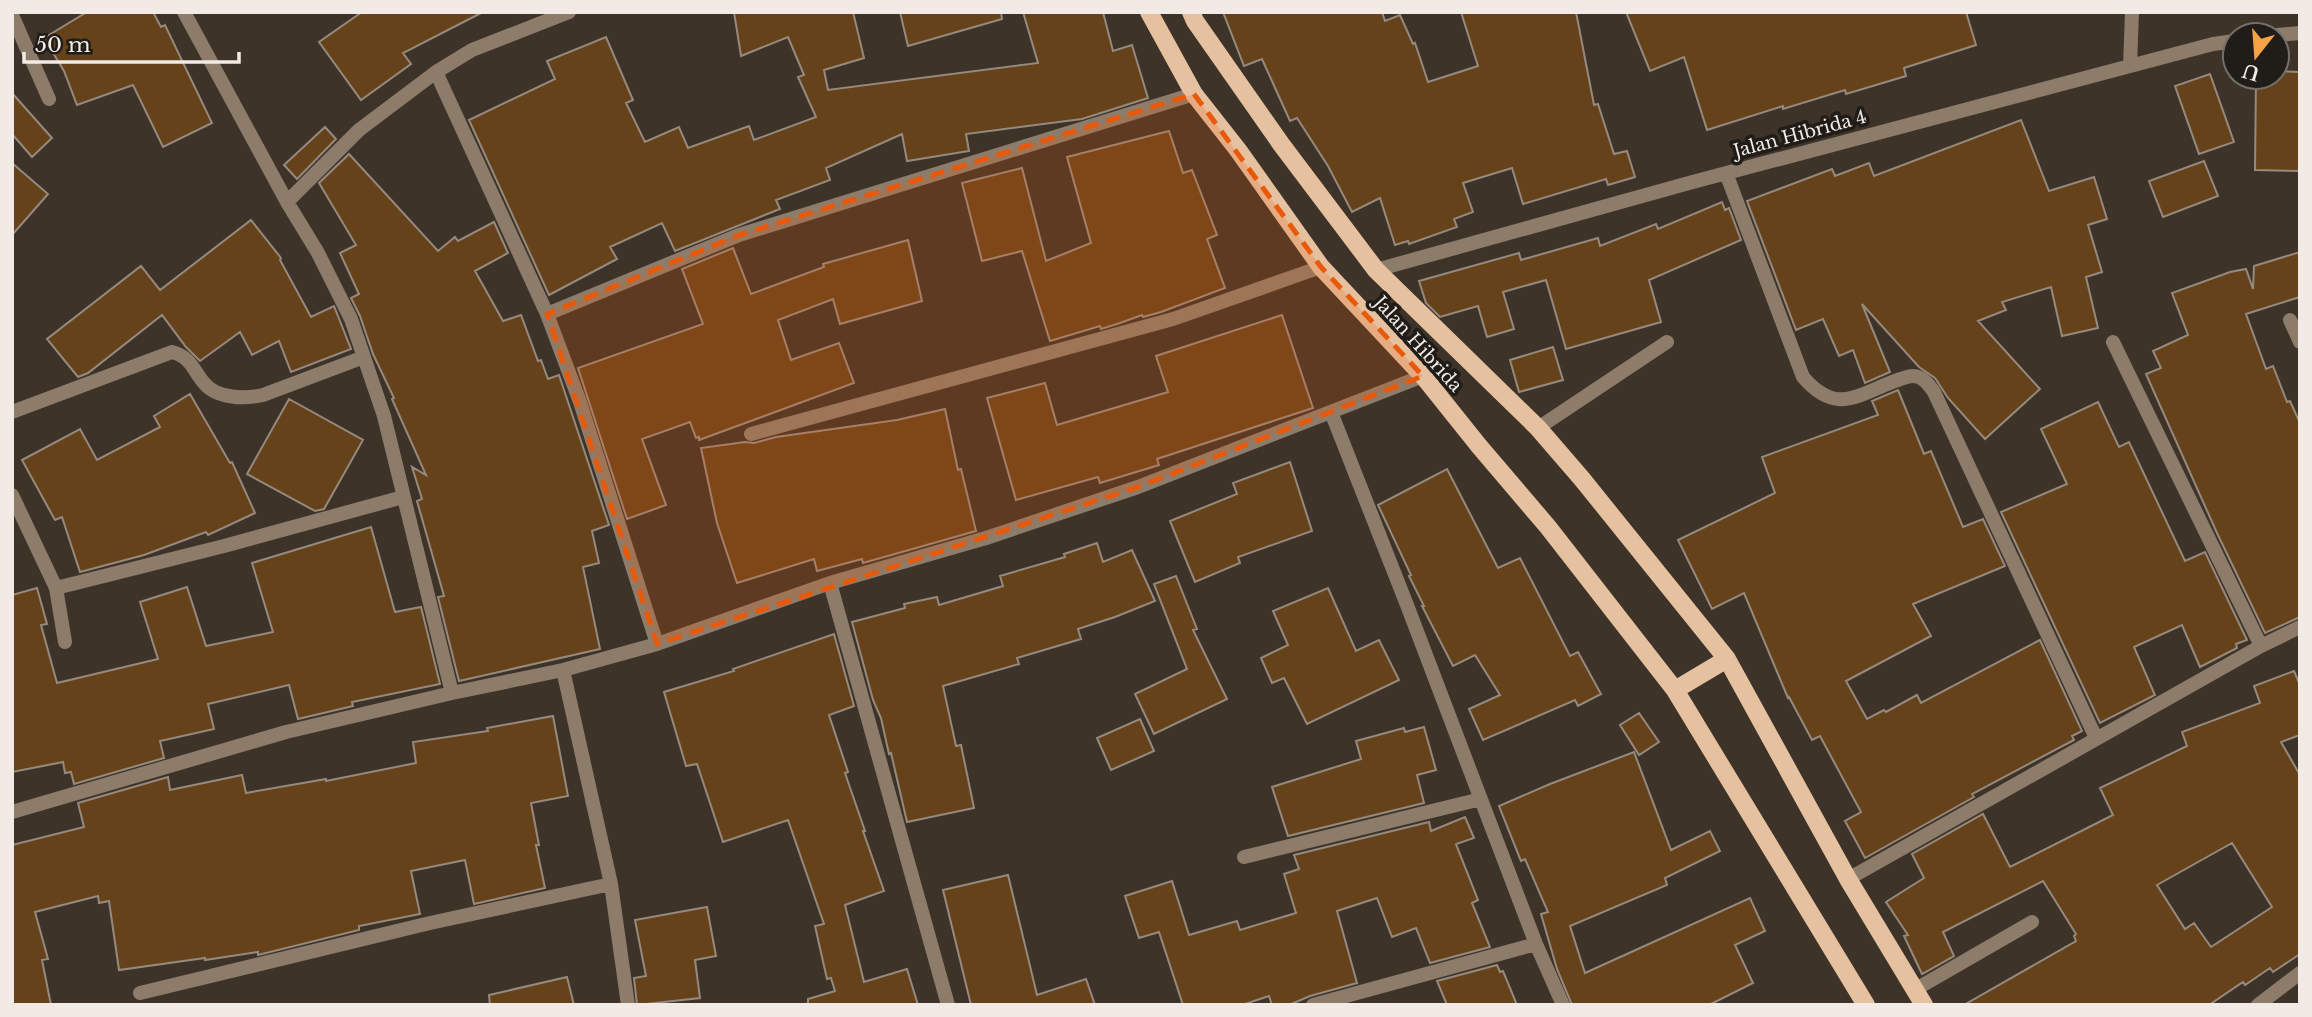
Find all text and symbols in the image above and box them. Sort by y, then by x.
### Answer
scale bar [24,21,240,65]
north arrow [2221,21,2291,91]
text: 50 m [35,32,91,58]
text: U [2240,58,2263,85]
street label: Jalan Hibrida 4 [1729,106,1869,163]
street label: Jalan Hibrida [1368,290,1467,396]

